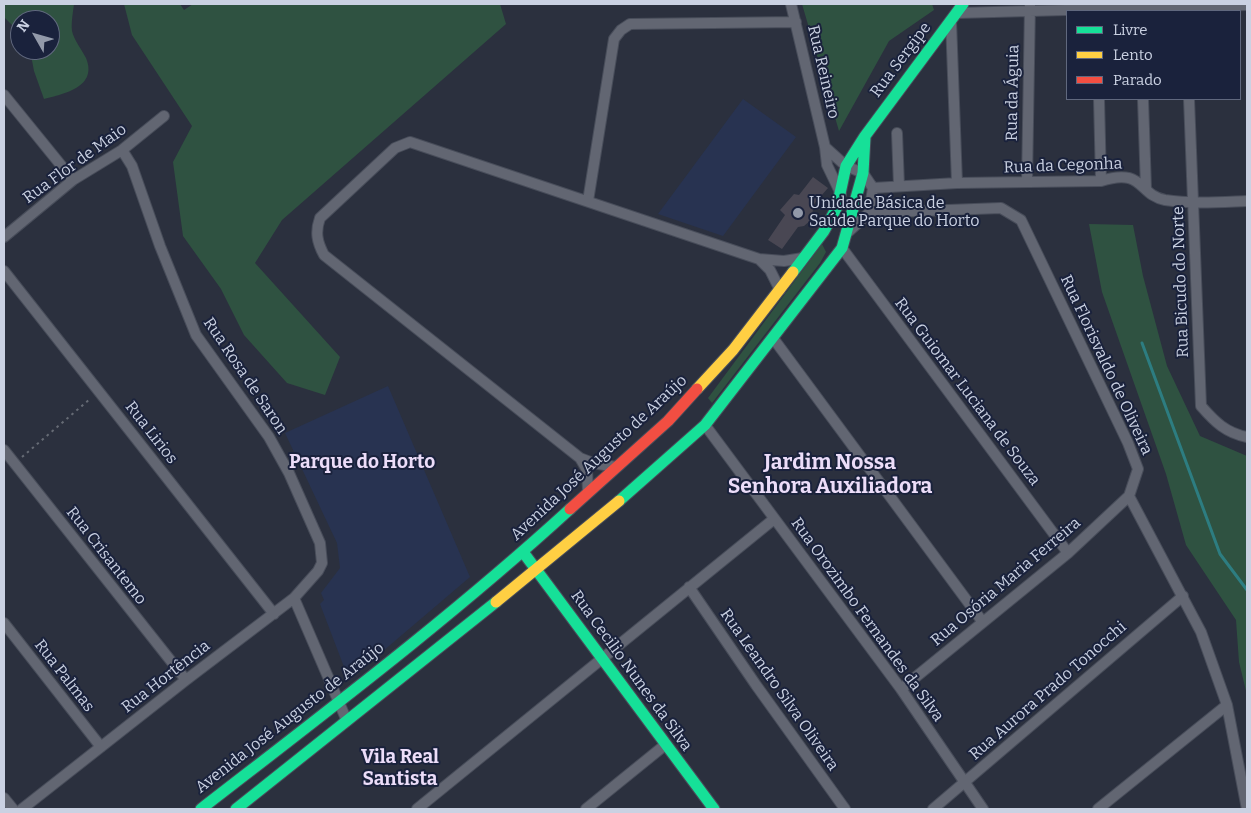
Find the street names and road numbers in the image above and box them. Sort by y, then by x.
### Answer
street label: Rua Sergipe [867,19,935,101]
street label: Rua Reineiro [803,23,843,121]
street label: Rua da Águia [1003,45,1023,141]
street label: Rua Flor de Maio [20,120,130,208]
street label: Rua da Cegonha [1003,154,1123,178]
street label: Rua Bicudo do Norte [1169,206,1193,358]
street label: Rua Florisvaldo de Oliveira [1056,272,1156,458]
street label: Rua Guiomar Luciana de Souza [890,294,1044,490]
street label: Rua Rosa de Saron [199,314,291,438]
street label: Avenida José Augusto de Araújo [507,371,691,545]
street label: Rua Lirios [121,398,181,468]
street label: Rua Crisantemo [62,503,150,609]
street label: Rua Orozimbo Fernandes da Silva [787,514,947,726]
street label: Rua Osória Maria Ferreira [927,514,1085,650]
street label: Rua Cecilio Nunes da Silva [566,587,696,755]
street label: Rua Leandro Silva Oliveira [716,605,842,775]
street label: Rua Aurora Prado Tonocchi [966,618,1130,764]
street label: Rua Palmas [30,636,98,716]
street label: Rua Hortência [118,637,214,717]
street label: Avenida José Augusto de Araújo [192,638,388,798]

